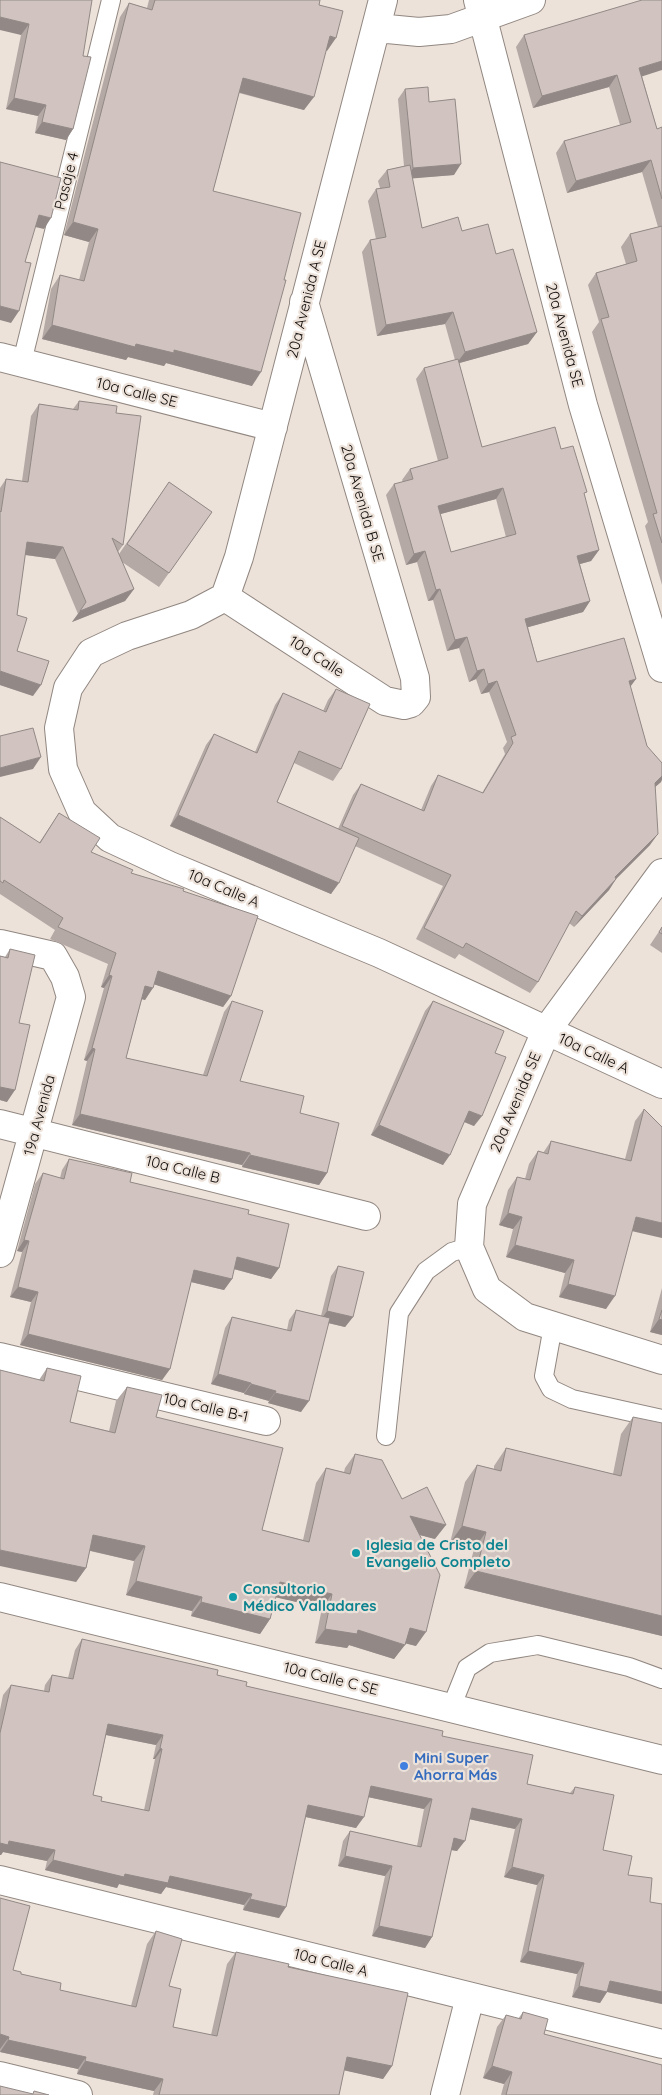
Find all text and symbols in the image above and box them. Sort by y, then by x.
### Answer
street label: Pasaje 4 [50,150,82,212]
street label: 20a Avenida A SE [282,238,330,360]
street label: 20a Avenida SE [542,281,588,389]
street label: 10a Calle SE [95,373,179,411]
street label: 20a Avenida B SE [337,442,389,564]
street label: 10a Calle [286,631,348,681]
street label: 10a Calle A [186,864,263,912]
street label: 10a Calle A [556,1028,633,1078]
street label: 20a Avenida SE [485,1049,545,1155]
street label: 19a Avenida [19,1073,59,1157]
street label: 10a Calle B [144,1151,222,1187]
street label: 10a Calle B-1 [162,1388,250,1426]
place label: Iglesia de Cristo del Evangelio Completo [366,1535,511,1571]
marker: Iglesia de Cristo del Evangelio Completo [350,1547,362,1559]
place label: Consultorio Médico Valladares [243,1579,376,1615]
marker: Consultorio Médico Valladares [227,1591,239,1603]
street label: 10a Calle C SE [282,1657,380,1699]
place label: Mini Super Ahorra Más [414,1748,497,1784]
marker: Mini Super Ahorra Más [398,1760,410,1772]
street label: 10a Calle A [292,1944,370,1980]

